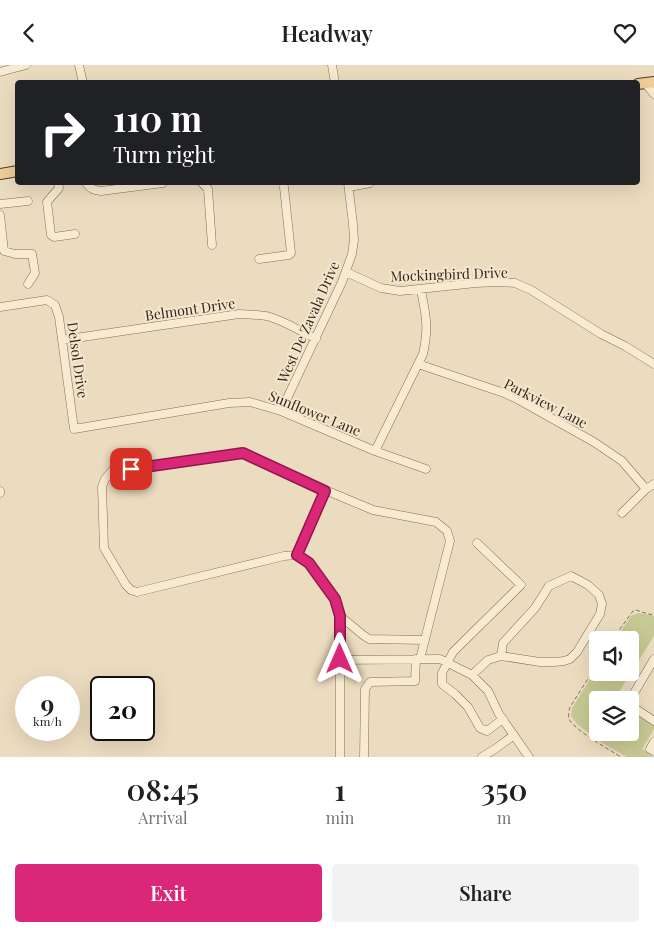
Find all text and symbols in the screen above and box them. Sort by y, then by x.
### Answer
text: Headway [281,18,373,48]
icon: back [15,19,43,47]
icon: heart [611,19,639,47]
text: 110 m [113,94,202,141]
icon: right [30,100,95,165]
text: Turn right [113,139,215,169]
street label: West De Zavala Drive [272,258,343,387]
street label: Mockingbird Drive [390,262,508,286]
street label: Belmont Drive [144,293,236,325]
street label: Delsol Drive [63,321,93,399]
street label: Parkview Lane [501,374,591,432]
street label: Sunflower Lane [266,386,364,440]
pin [110,448,152,490]
icon: arrive [117,455,145,483]
map controls [589,631,639,741]
button: sound [589,631,639,681]
position arrow [313,632,365,684]
speed limit sign: 20 [90,676,155,741]
text: 9 [41,686,54,719]
button: layers [589,691,639,741]
text: km/h [33,713,62,729]
text: 08:45 [127,769,199,809]
text: 1 [334,769,346,809]
text: 350 [481,769,527,809]
text: Arrival [138,807,188,828]
text: min [326,807,354,828]
text: m [497,807,511,828]
button: Exit [15,864,322,922]
button: Share [332,864,639,922]

